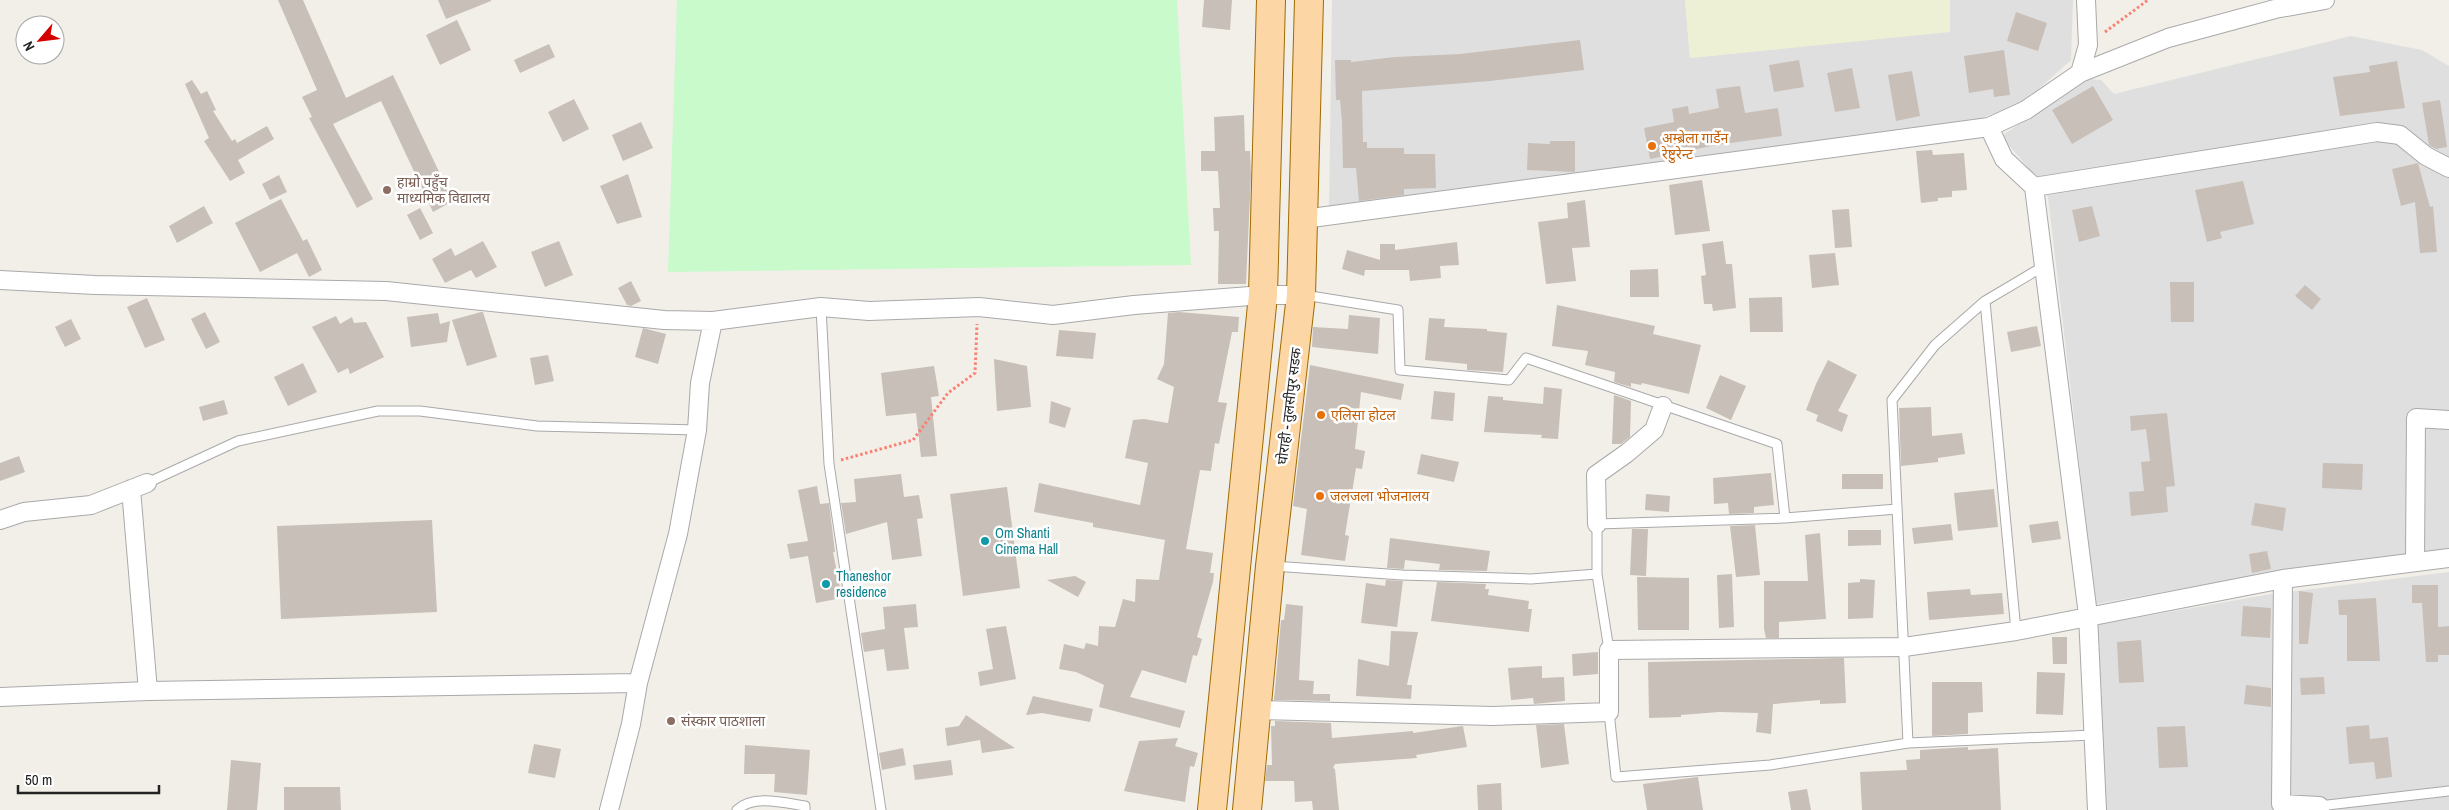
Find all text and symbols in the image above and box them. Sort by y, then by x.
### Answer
north arrow [15,15,65,65]
text: N [19,38,38,54]
place label: अम्ब्रेला गार्डेन रेष्टुरेन्ट [1662,129,1729,164]
marker: अम्ब्रेला गार्डेन रेष्टुरेन्ट [1646,140,1658,152]
place label: हाम्रो पहुँच माध्यमिक विद्यालय [397,173,491,207]
marker: हाम्रो पहुँच माध्यमिक विद्यालय [381,184,393,196]
street label: घोराही - तुलसीपुर सडक [1273,346,1306,466]
place label: एलिसा होटल [1331,406,1396,424]
marker: एलिसा होटल [1315,409,1327,421]
place label: जलजला भोजनालय [1330,487,1430,505]
marker: जलजला भोजनालय [1314,490,1326,502]
place label: Om Shanti Cinema Hall [995,524,1058,558]
marker: Om Shanti Cinema Hall [979,535,991,547]
place label: Thaneshor residence [836,567,891,601]
marker: Thaneshor residence [820,578,832,590]
place label: संस्कार पाठशाला [681,712,766,730]
marker: संस्कार पाठशाला [665,715,677,727]
scale bar [18,762,159,794]
text: 50 m [25,769,52,790]

